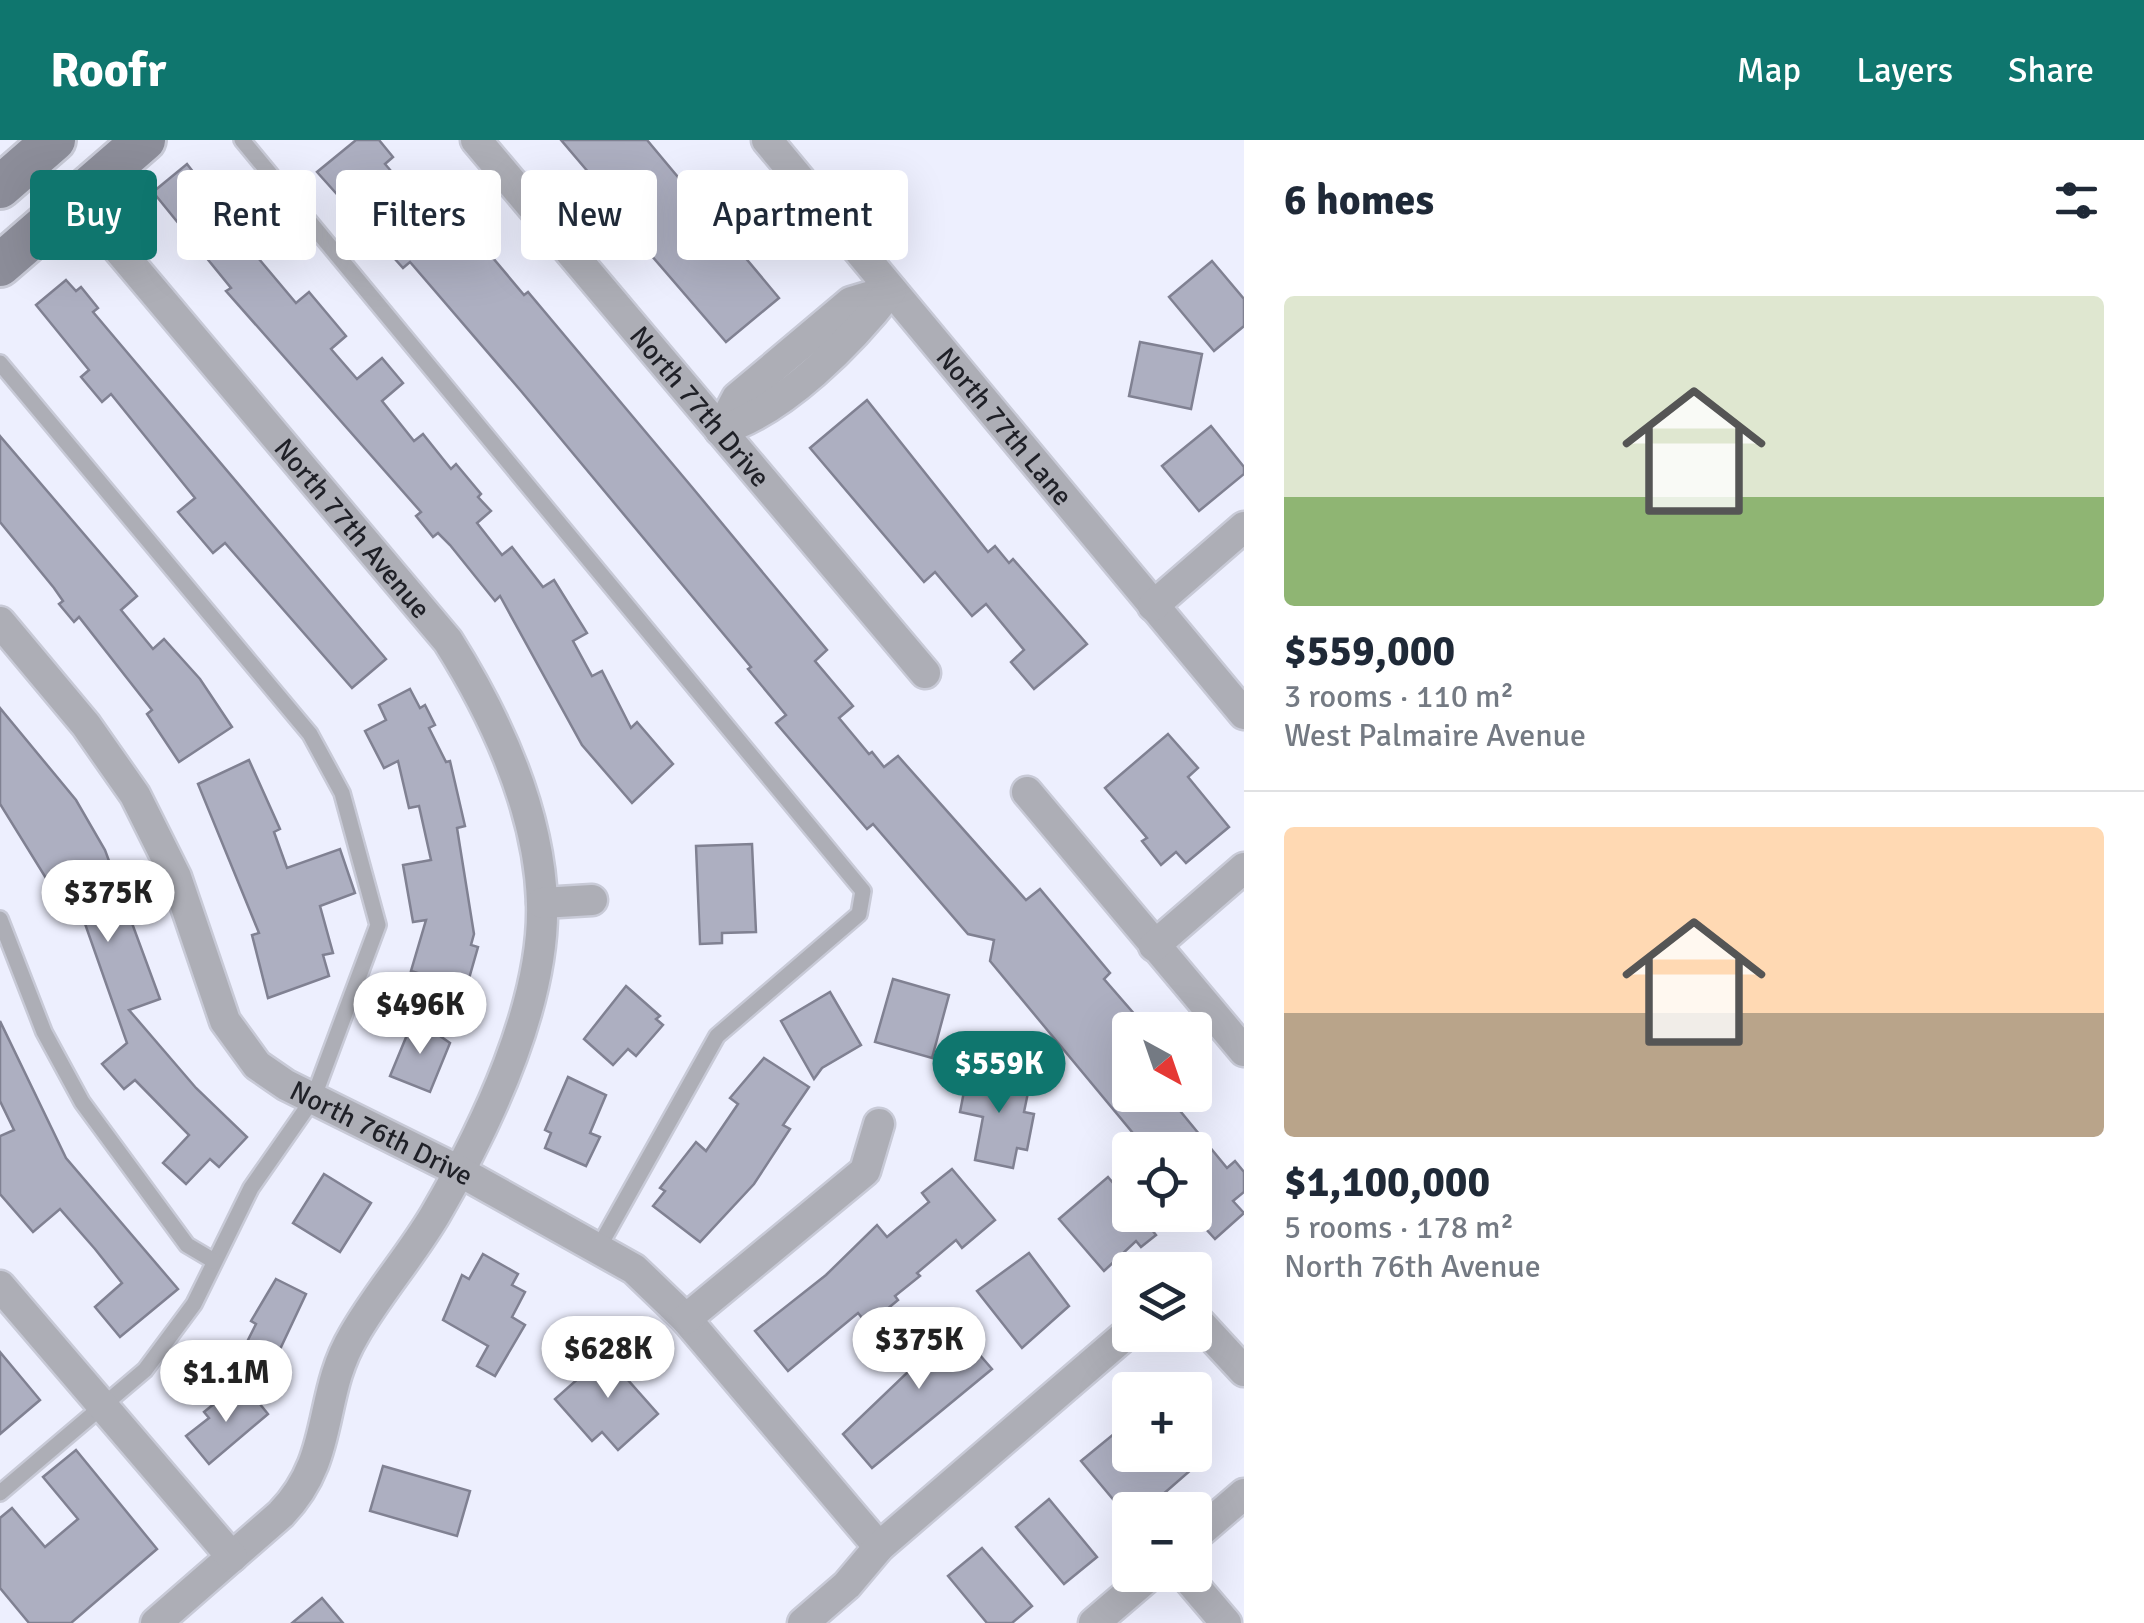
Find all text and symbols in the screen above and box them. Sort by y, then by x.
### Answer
text: Roofr [50,41,166,100]
text: Map [1737,49,1801,92]
text: Layers [1856,49,1953,92]
text: Share [2008,49,2094,92]
chip: Buy [30,170,157,260]
chip: Rent [177,170,316,260]
chip: Filters [336,170,501,260]
chip: New [521,170,657,260]
chip: Apartment [677,170,908,260]
icon: filters [2049,173,2104,228]
text: 6 homes [1284,175,1434,226]
street label: North 77th Drive [622,319,777,494]
street label: North 77th Lane [929,341,1079,513]
icon: home [1604,361,1784,541]
street label: North 77th Avenue [267,432,438,626]
text: $559,000 [1284,626,1455,677]
text: 3 rooms · 110 m² [1284,677,1514,716]
text: West Palmaire Avenue [1284,716,1586,755]
pin: $375K [38,860,178,945]
text: $375K [64,873,152,912]
icon: home [1604,892,1784,1072]
pin: $496K [350,972,490,1057]
text: $496K [376,985,464,1024]
north arrow [1112,1012,1212,1112]
map controls [1112,1012,1212,1592]
pin: $559K [929,1031,1069,1116]
text: $559K [955,1044,1043,1083]
street label: North 76th Drive [284,1074,479,1193]
button: locate [1112,1132,1212,1232]
text: $1,100,000 [1284,1157,1490,1208]
text: 5 rooms · 178 m² [1284,1208,1514,1247]
text: North 76th Avenue [1284,1247,1541,1286]
button: layers [1112,1252,1212,1352]
pin: $375K [849,1307,989,1392]
pin: $628K [538,1316,678,1401]
text: $375K [875,1320,963,1359]
text: $628K [564,1329,652,1368]
pin: $1.1M [156,1340,296,1425]
text: $1.1M [182,1353,270,1392]
button: + [1112,1372,1212,1472]
button: − [1112,1492,1212,1592]

